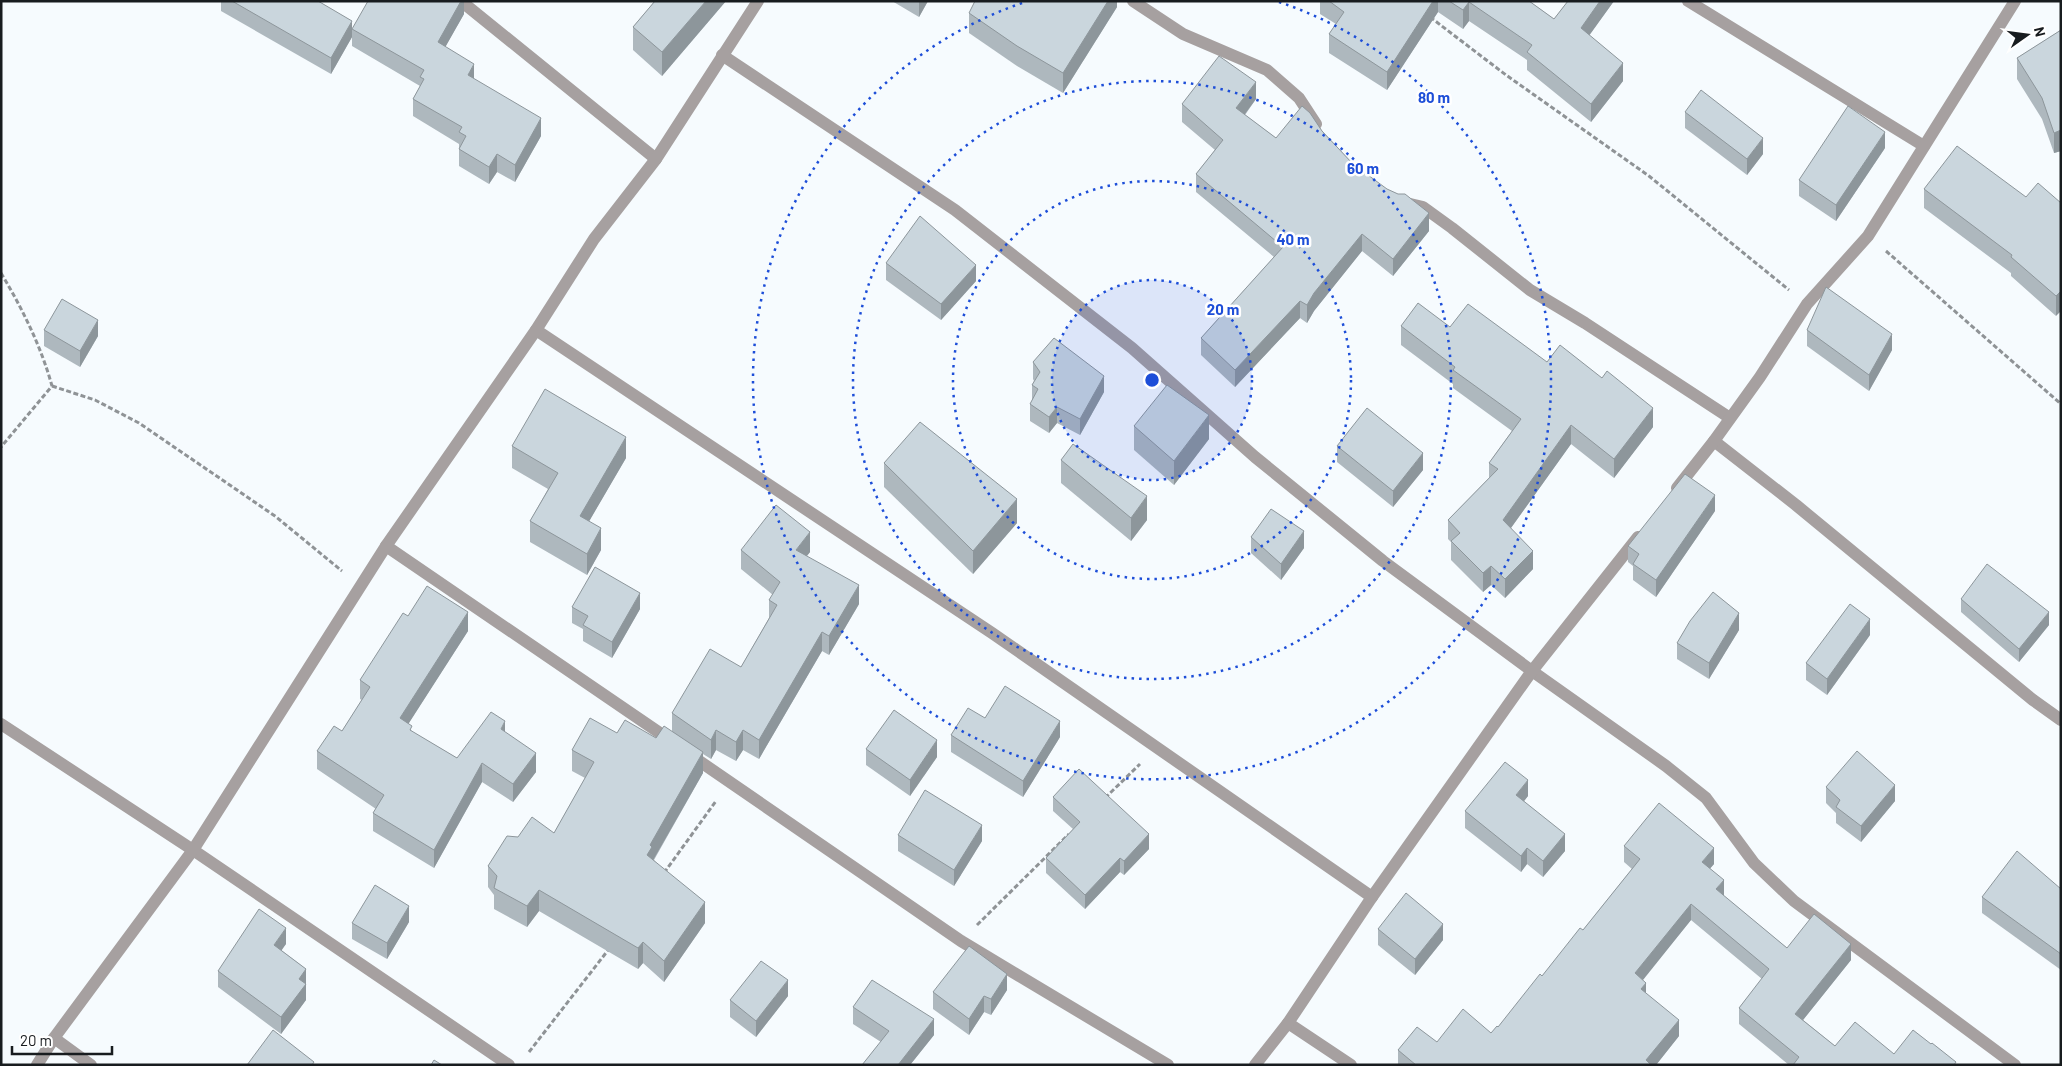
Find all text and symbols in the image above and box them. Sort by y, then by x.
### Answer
north arrow [2002,10,2052,60]
text: N [2031,25,2049,38]
text: 80 m [1418,88,1450,106]
text: 60 m [1347,159,1379,177]
text: 40 m [1276,230,1310,248]
text: 20 m [1207,300,1239,318]
centre of rings [1143,371,1161,389]
scale bar [12,1024,112,1056]
text: 20 m [20,1031,52,1049]

